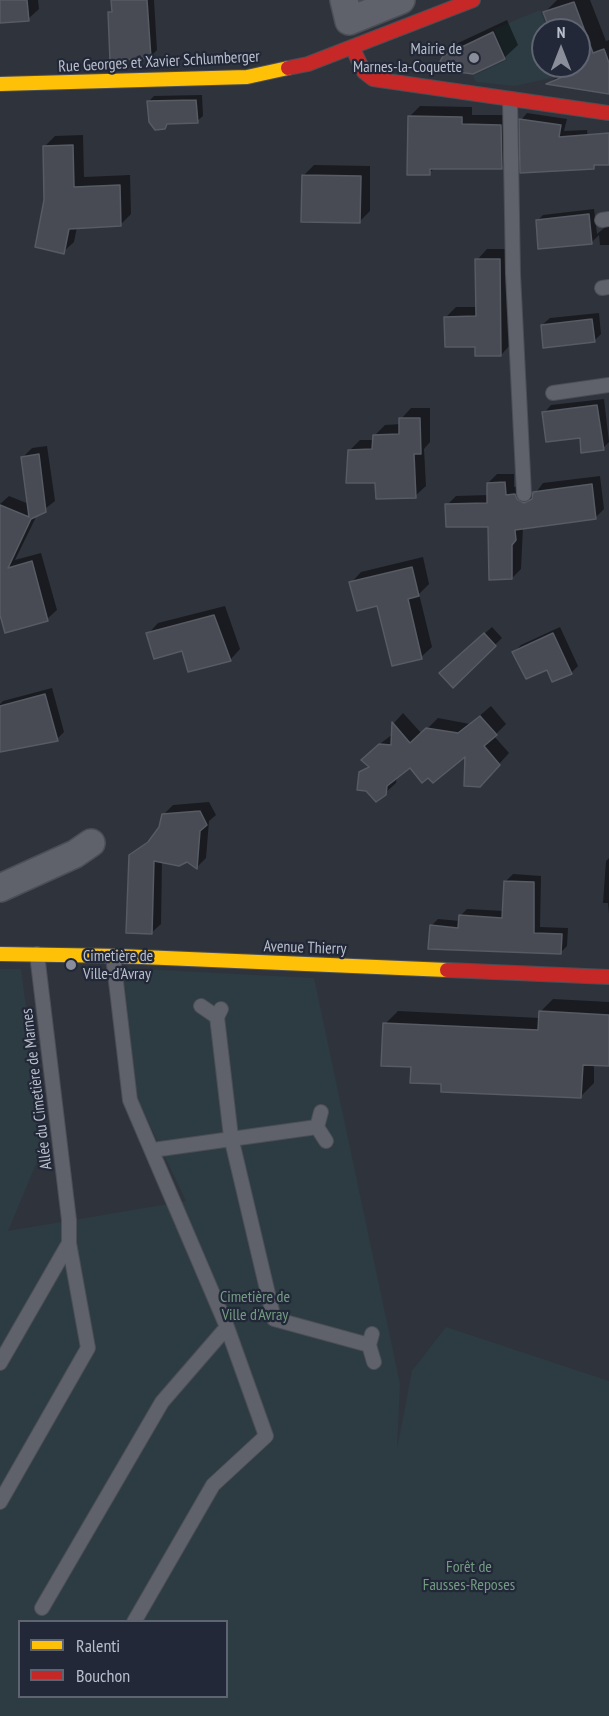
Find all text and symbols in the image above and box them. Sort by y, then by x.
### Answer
north arrow [531,18,591,78]
text: N [557,22,565,42]
place label: Mairie de Marnes-la-Coquette [353,39,462,77]
street label: Rue Georges et Xavier Schlumberger [58,47,260,77]
marker: Mairie de Marnes-la-Coquette [467,51,481,65]
street label: Avenue Thierry [263,937,347,959]
place label: Cimetière de Ville-d'Avray [83,946,153,984]
marker: Cimetière de Ville-d'Avray [64,958,78,972]
street label: Allée du Cimetière de Marnes [18,1007,56,1171]
park label: Cimetière de Ville d'Avray [220,1287,290,1325]
park label: Forêt de Fausses-Reposes [423,1557,515,1595]
legend [18,1620,228,1698]
text: Ralenti [76,1634,120,1657]
text: Bouchon [76,1664,130,1687]

